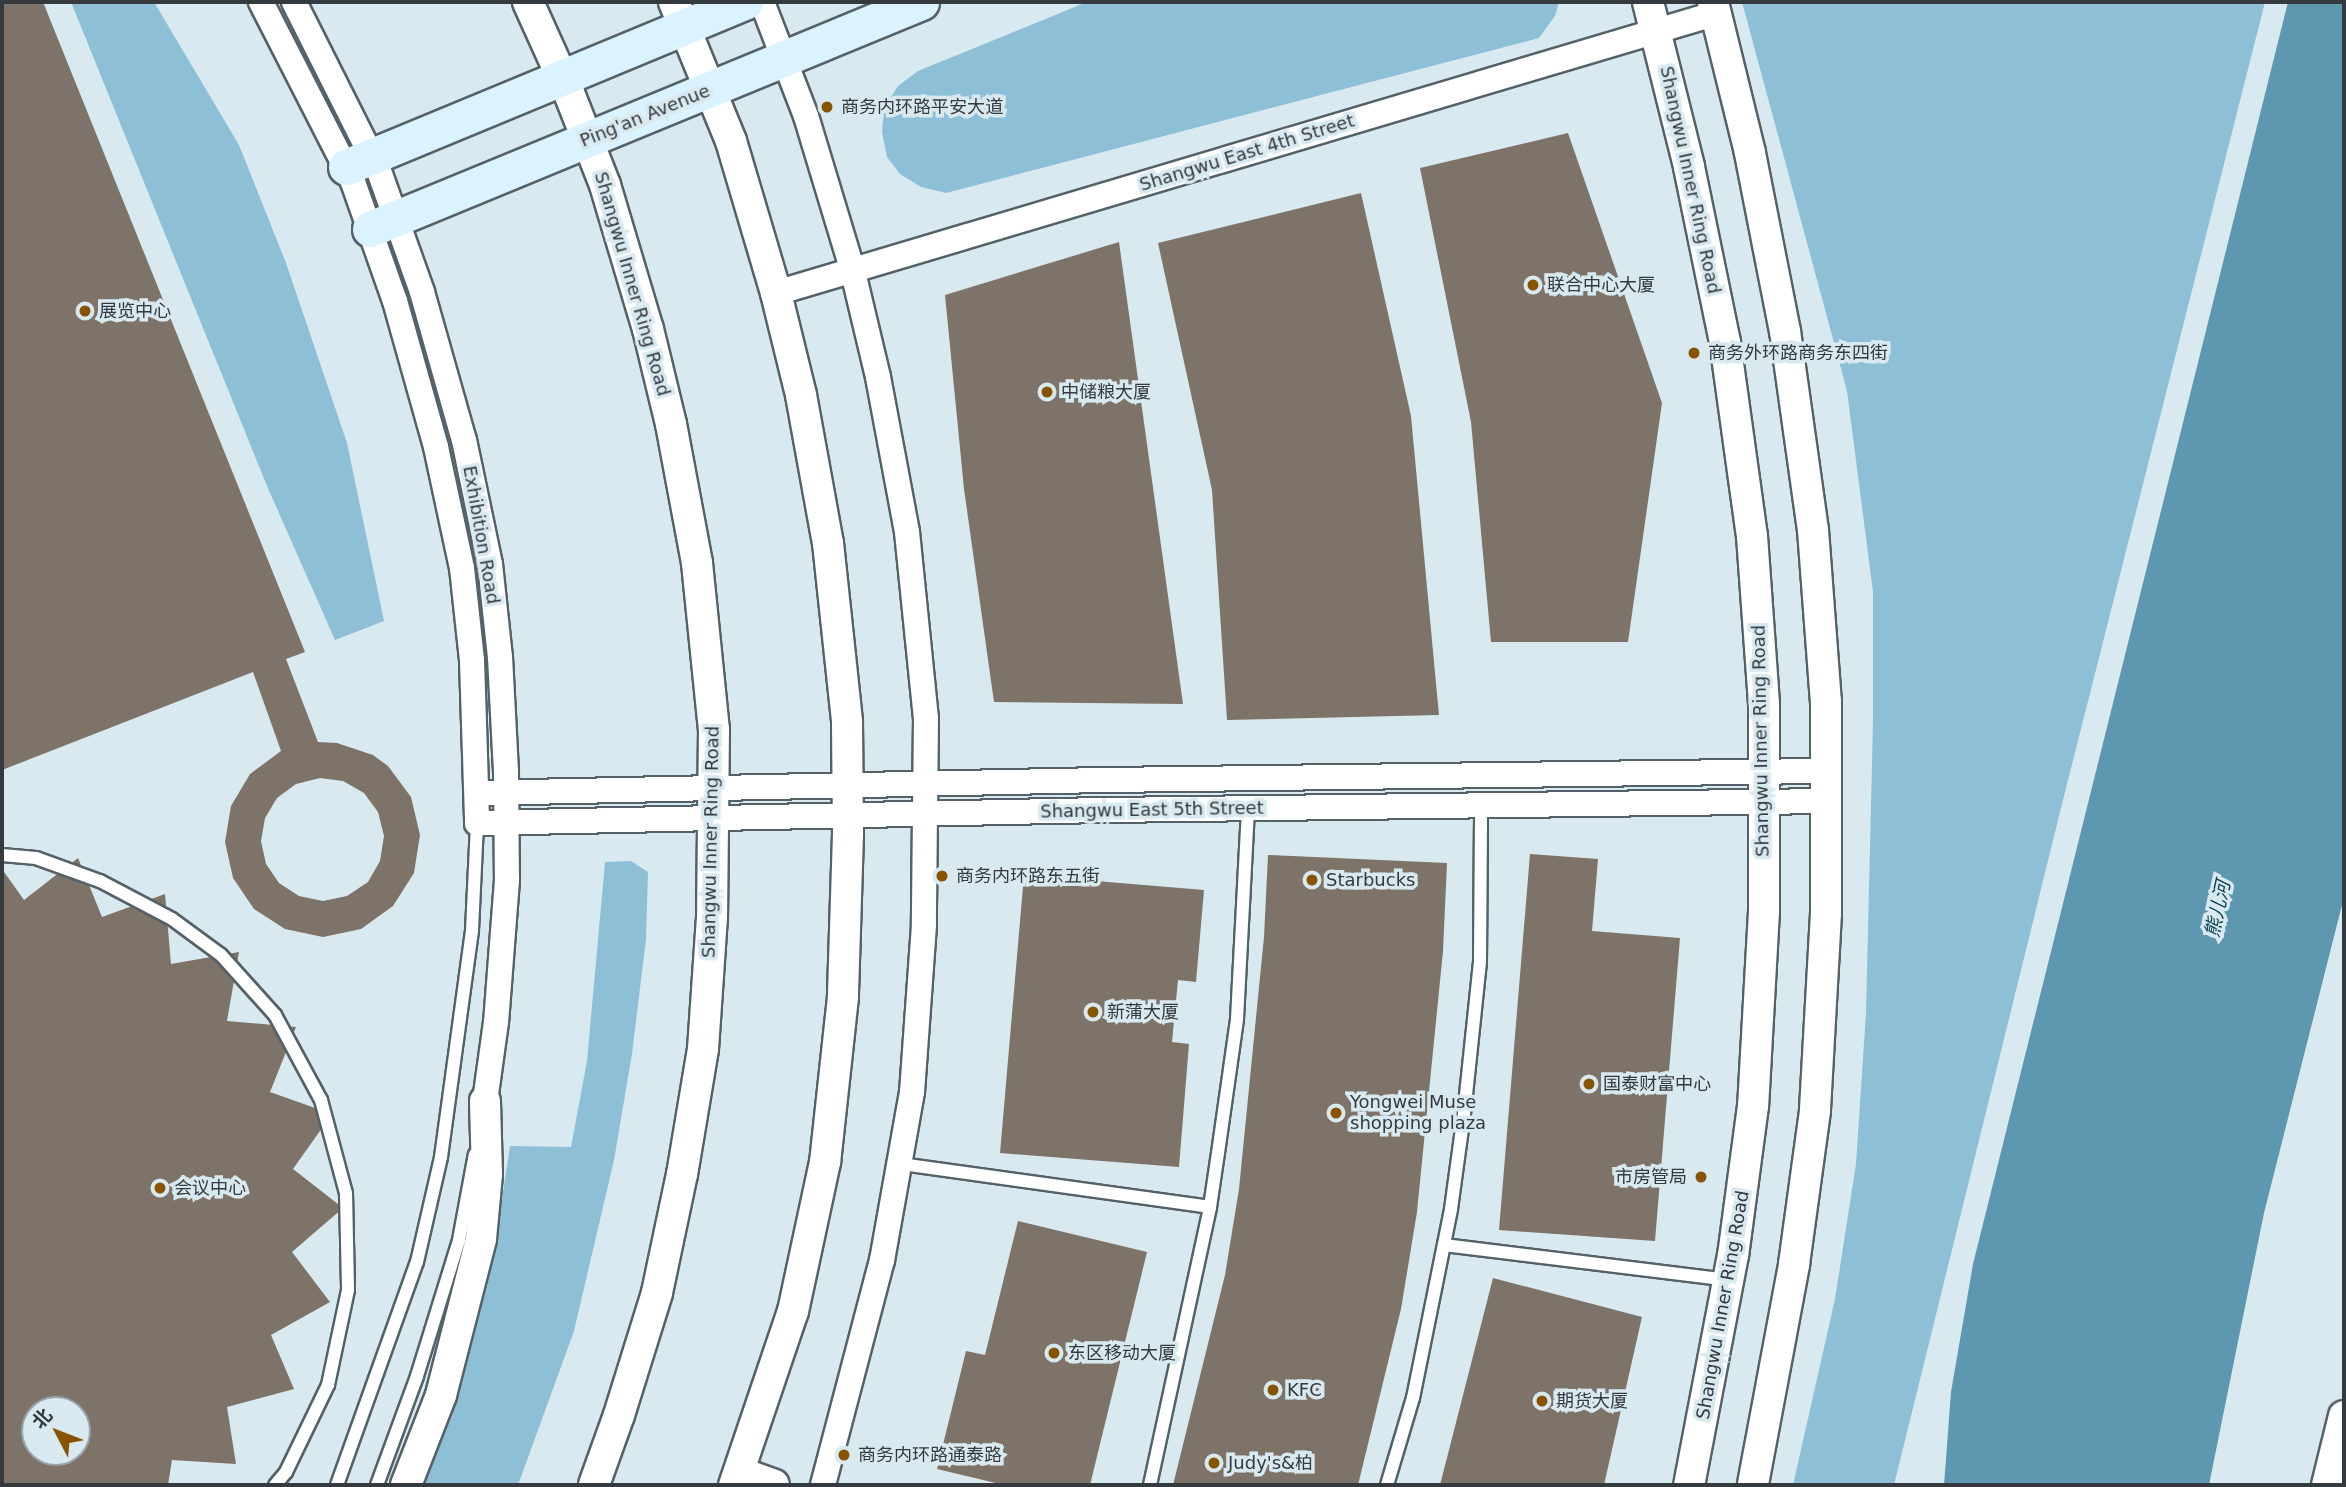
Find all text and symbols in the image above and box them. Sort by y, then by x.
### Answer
street label: Shangwu Inner Ring Road [1655,64,1725,296]
street label: Ping'an Avenue [577,80,713,152]
place label: 商务内环路平安大道 [841,96,1003,118]
marker: 商务内环路平安大道 [819,99,835,115]
street label: Shangwu East 4th Street [1137,110,1357,196]
street label: Shangwu Inner Ring Road [590,169,674,399]
place label: 联合中心大厦 [1547,274,1655,296]
marker: 联合中心大厦 [1525,277,1541,293]
place label: 展览中心 [99,300,171,322]
marker: 展览中心 [77,303,93,319]
place label: 商务外环路商务东四街 [1708,342,1888,364]
marker: 商务外环路商务东四街 [1686,345,1702,361]
place label: 中储粮大厦 [1061,381,1151,403]
marker: 中储粮大厦 [1039,384,1055,400]
street label: Exhibition Road [458,464,504,606]
street label: Shangwu Inner Ring Road [1748,625,1774,857]
street label: Shangwu Inner Ring Road [698,726,724,958]
street label: Shangwu East 5th Street [1040,797,1264,823]
place label: 商务内环路东五街 [956,865,1100,887]
marker: 商务内环路东五街 [934,868,950,884]
place label: Starbucks [1326,869,1415,891]
marker: Starbucks [1304,872,1320,888]
water label: 熊儿河 [2201,879,2235,939]
place label: 新蒲大厦 [1107,1001,1179,1023]
marker: 新蒲大厦 [1085,1004,1101,1020]
place label: 国泰财富中心 [1603,1073,1711,1095]
marker: 国泰财富中心 [1581,1076,1597,1092]
place label: Yongwei Muse shopping plaza [1350,1092,1486,1134]
marker: Yongwei Muse shopping plaza [1328,1105,1344,1121]
place label: 市房管局 [1615,1166,1687,1188]
marker: 市房管局 [1693,1169,1709,1185]
place label: 会议中心 [174,1177,246,1199]
marker: 会议中心 [152,1180,168,1196]
street label: Shangwu Inner Ring Road [1692,1189,1754,1421]
place label: 东区移动大厦 [1068,1342,1176,1364]
marker: 东区移动大厦 [1046,1345,1062,1361]
place label: KFC [1287,1379,1322,1401]
marker: KFC [1265,1382,1281,1398]
place label: 期货大厦 [1556,1390,1628,1412]
marker: 期货大厦 [1534,1393,1550,1409]
north arrow [21,1396,91,1466]
text: 北 [27,1404,56,1433]
place label: 商务内环路通泰路 [858,1444,1002,1466]
marker: 商务内环路通泰路 [836,1447,852,1463]
place label: Judy's&柏 [1228,1452,1313,1474]
marker: Judy's&柏 [1206,1455,1222,1471]

